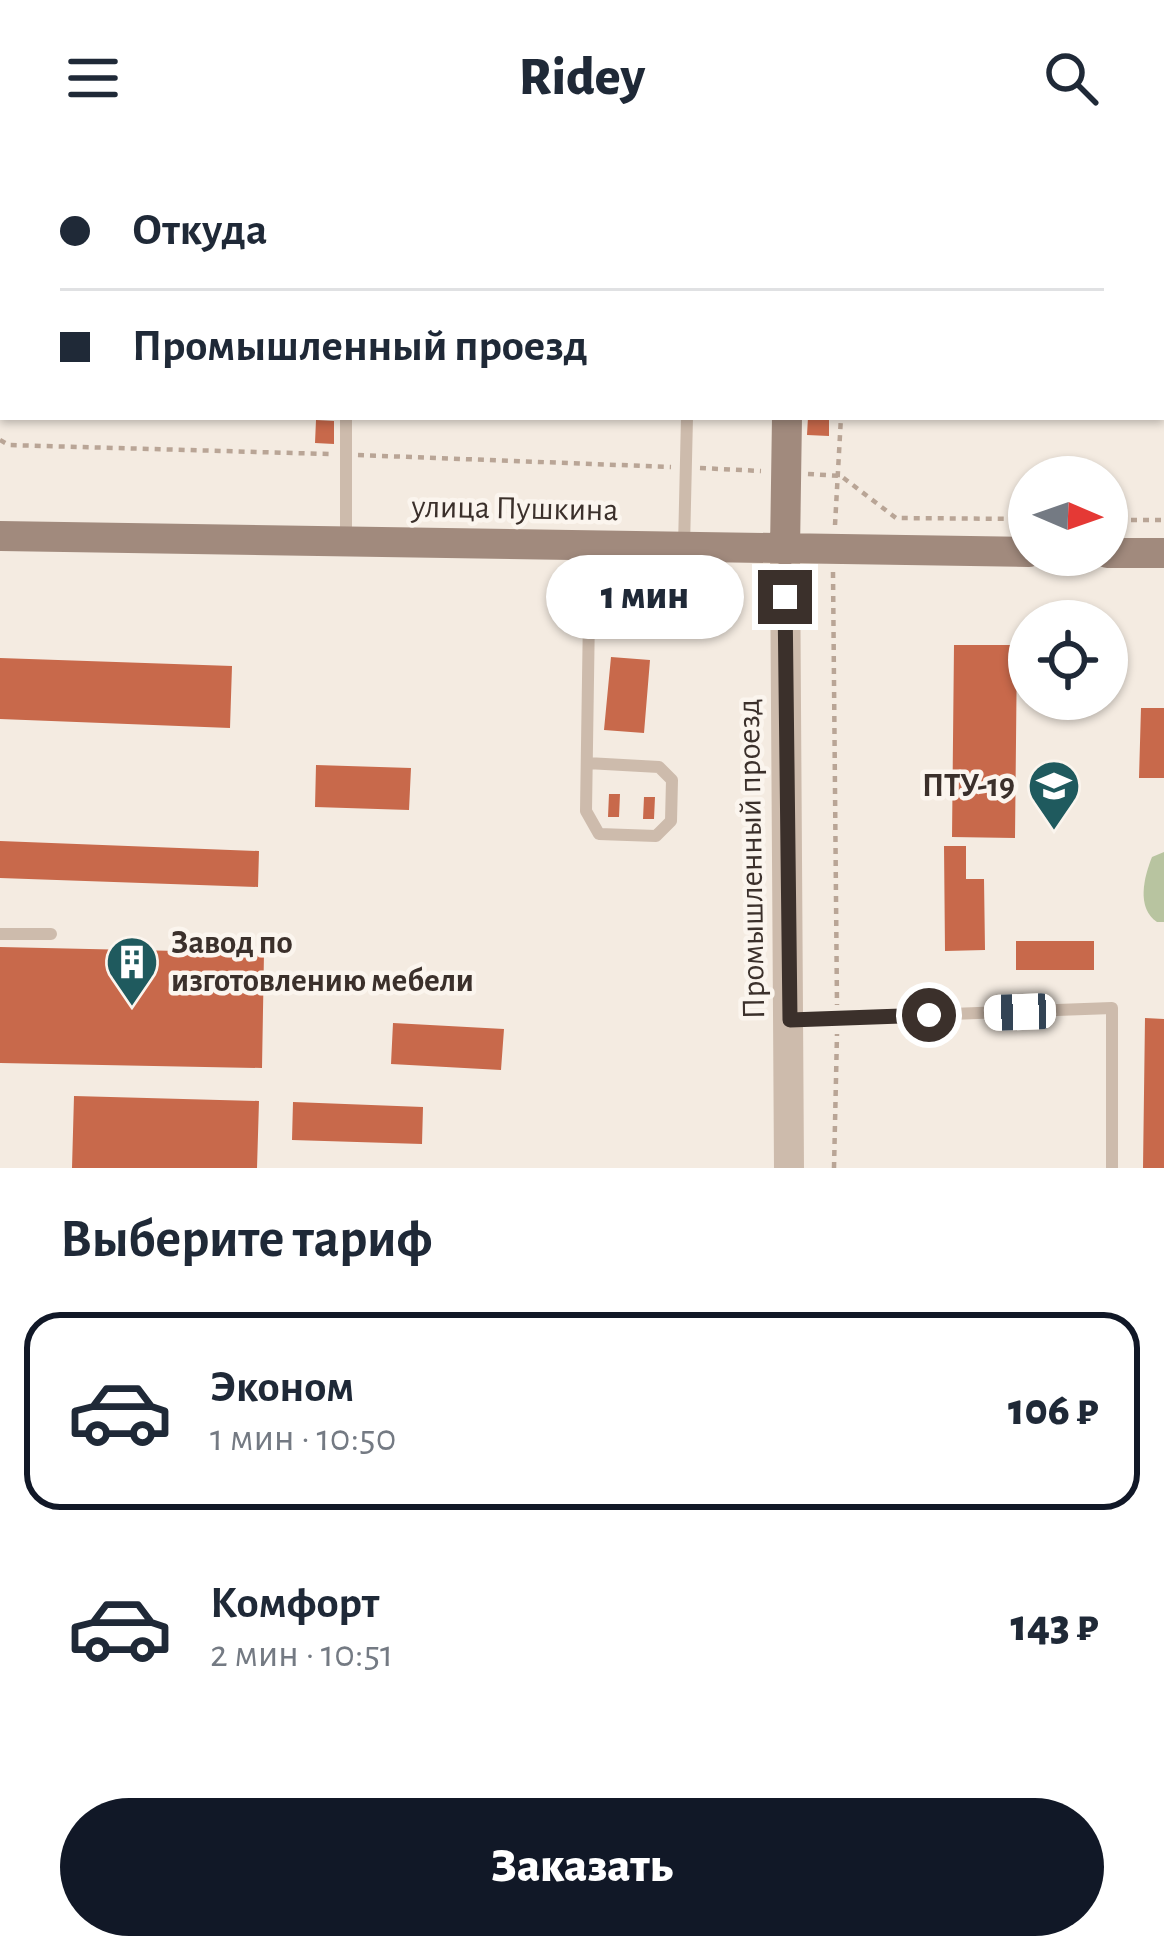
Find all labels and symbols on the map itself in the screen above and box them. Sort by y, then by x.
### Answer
north arrow [1008,456,1128,576]
street label: улица Пушкина [410,491,619,527]
callout: 1 мин [545,555,743,639]
route end [758,570,812,624]
street label: Промышленный проезд [733,698,771,1020]
school or university icon: ПТУ-19 [1026,758,1082,832]
place label: ПТУ-19 [922,770,1015,803]
place label: Завод по изготовлению мебели [171,927,474,998]
building icon: Завод по изготовлению мебели [104,934,160,1008]
route start [902,988,956,1042]
car [983,993,1057,1031]

